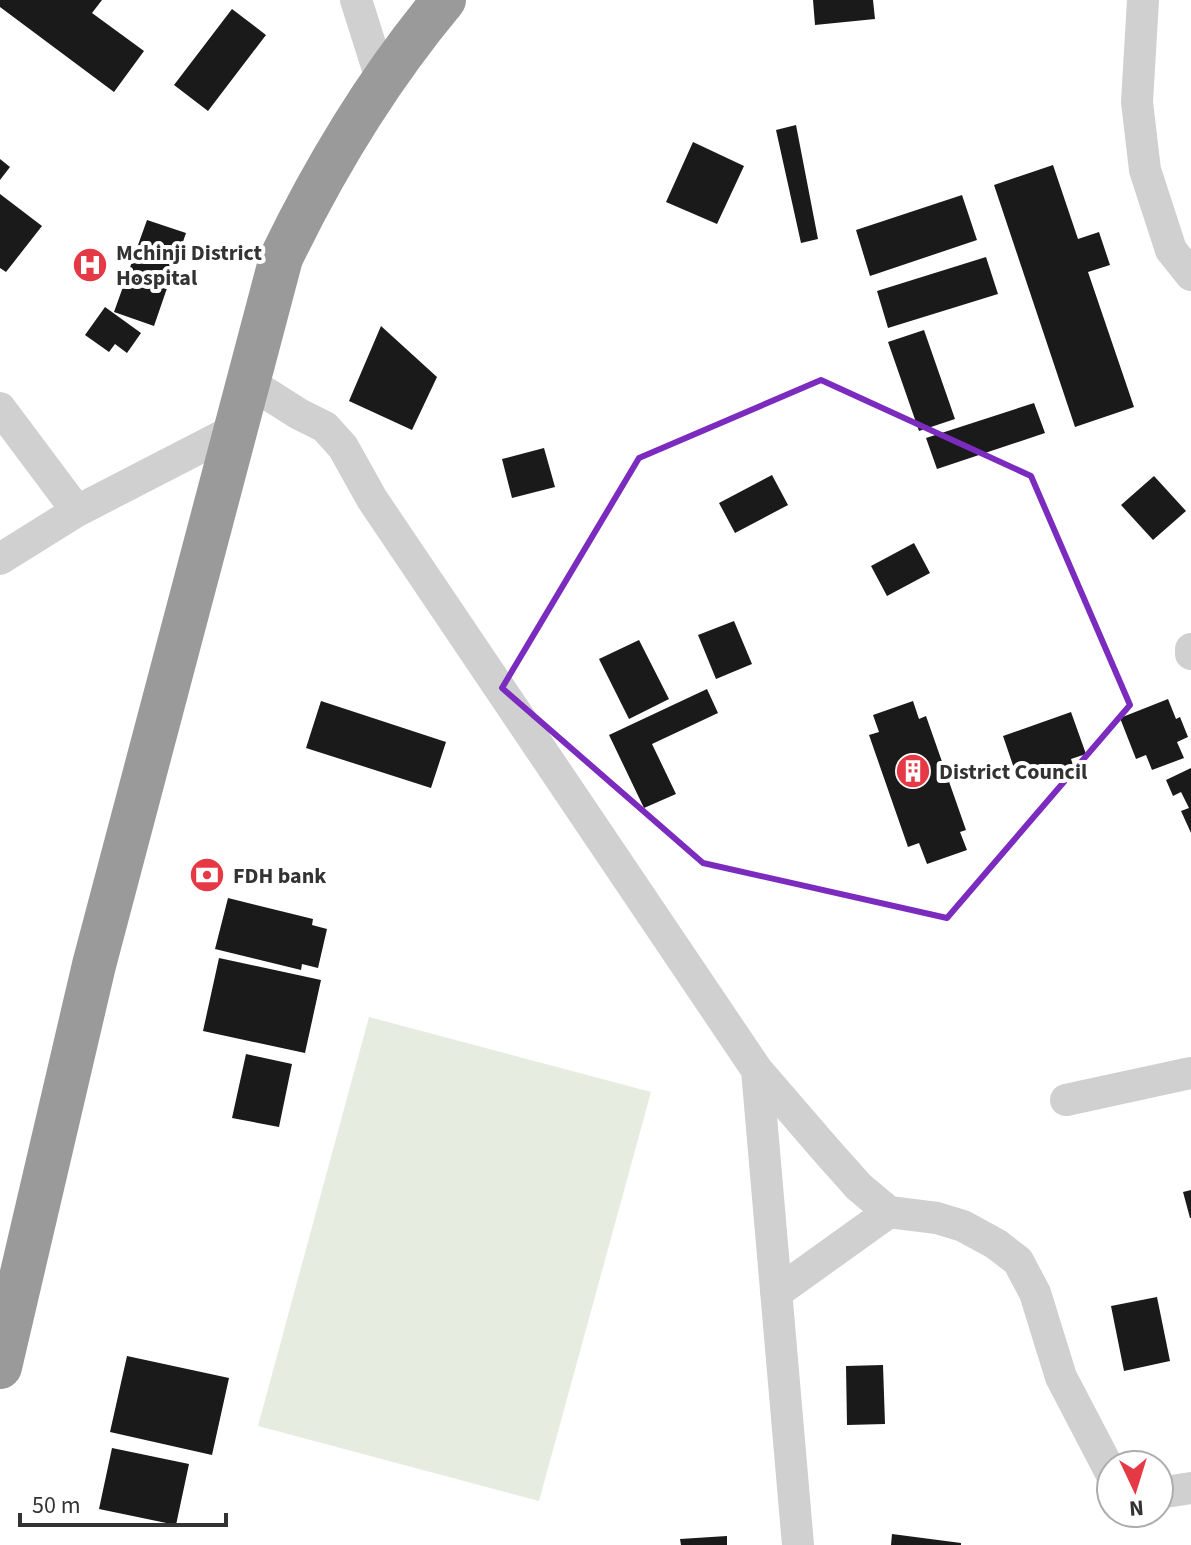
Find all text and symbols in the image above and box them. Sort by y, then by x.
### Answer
place label: Mchinji District Hospital [116,237,263,294]
hospital icon: Mchinji District Hospital [71,246,109,284]
building icon: District Council [894,752,932,790]
place label: District Council [939,756,1088,788]
bank icon: FDH bank [188,856,226,894]
place label: FDH bank [233,860,326,892]
north arrow [1095,1449,1175,1529]
scale bar [20,1477,226,1527]
text: 50 m [32,1488,81,1523]
text: N [1128,1491,1145,1524]

